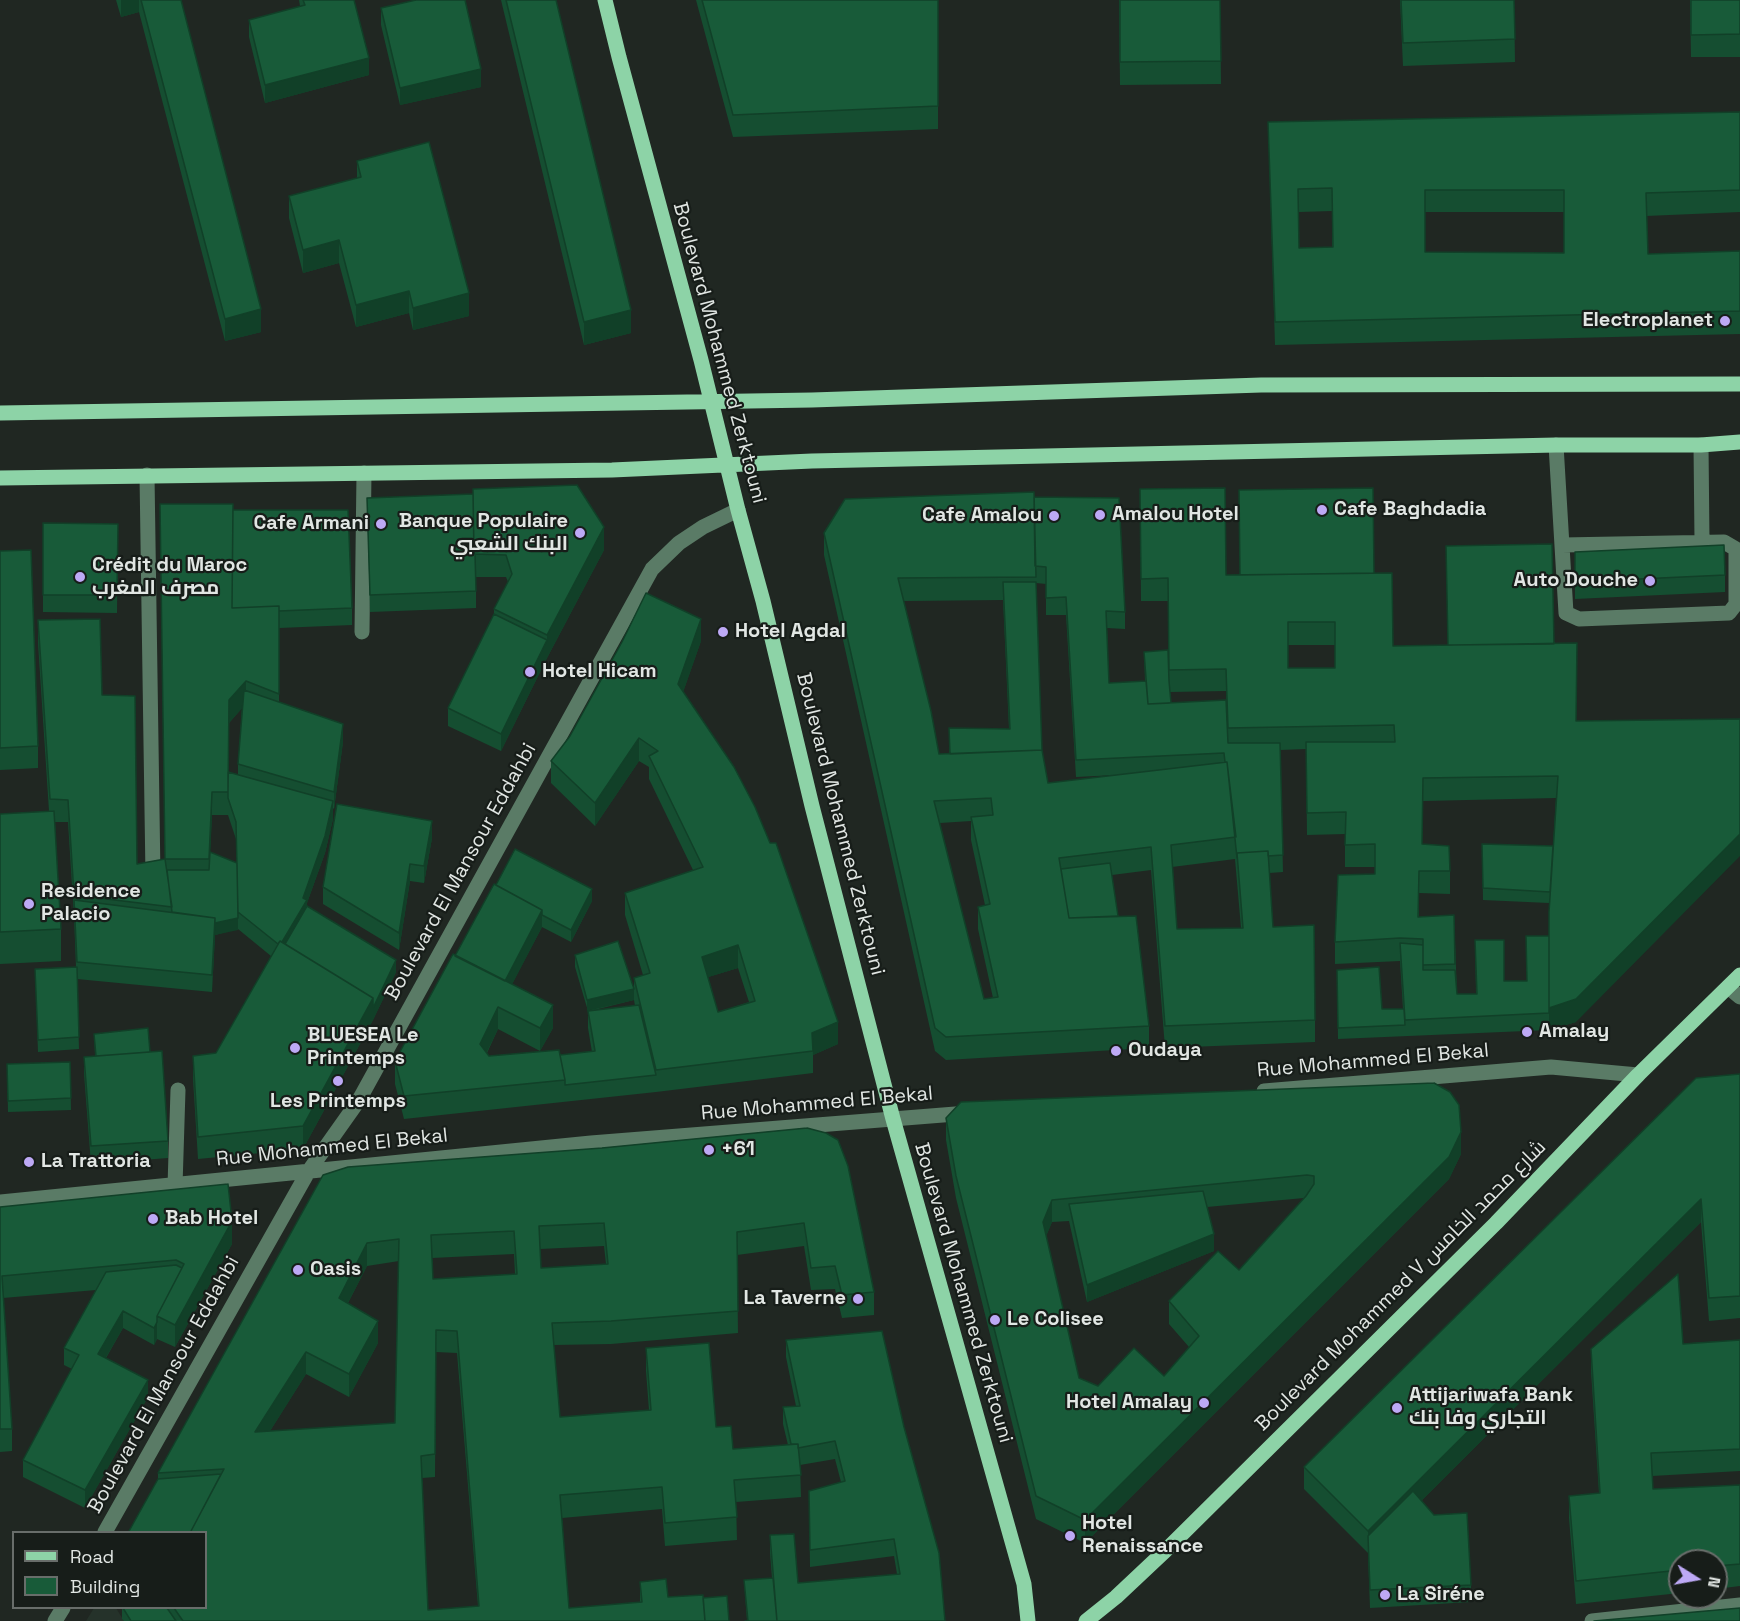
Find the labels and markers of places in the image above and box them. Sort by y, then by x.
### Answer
place label: Electroplanet [1582,309,1713,333]
marker: Electroplanet [1718,314,1732,328]
place label: Cafe Baghdadia [1334,498,1486,522]
place label: Amalou Hotel [1112,503,1239,527]
marker: Cafe Baghdadia [1315,503,1329,517]
place label: Cafe Amalou [922,504,1042,528]
marker: Amalou Hotel [1093,508,1107,522]
marker: Cafe Amalou [1047,509,1061,523]
place label: Banque Populaire البنك الشعبي [399,510,568,557]
place label: Cafe Armani [253,512,369,536]
marker: Cafe Armani [374,517,388,531]
marker: Banque Populaire البنك الشعبي [573,526,587,540]
place label: Crédit du Maroc مصرف المغرب [92,554,247,601]
place label: Auto Douche [1513,569,1638,593]
marker: Crédit du Maroc مصرف المغرب [73,570,87,584]
marker: Auto Douche [1643,574,1657,588]
place label: Hotel Agdal [735,620,846,644]
marker: Hotel Agdal [716,625,730,639]
place label: Hotel Hicam [542,660,657,684]
marker: Hotel Hicam [523,665,537,679]
place label: Residence Palacio [41,880,141,927]
marker: Residence Palacio [22,897,36,911]
place label: Amalay [1539,1020,1609,1044]
place label: BLUESEA Le Printemps [307,1024,419,1071]
marker: Amalay [1520,1025,1534,1039]
place label: Oudaya [1128,1039,1202,1063]
marker: BLUESEA Le Printemps [288,1041,302,1055]
marker: Oudaya [1109,1044,1123,1058]
marker: Les Printemps [331,1074,345,1088]
place label: Les Printemps [270,1090,406,1114]
place label: +61 [721,1138,755,1162]
marker: +61 [702,1143,716,1157]
place label: La Trattoria [41,1150,151,1174]
marker: La Trattoria [22,1155,36,1169]
place label: Bab Hotel [165,1207,258,1231]
marker: Bab Hotel [146,1212,160,1226]
place label: Oasis [310,1258,361,1282]
marker: Oasis [291,1263,305,1277]
place label: La Taverne [743,1287,846,1311]
marker: La Taverne [851,1292,865,1306]
place label: Le Colisee [1007,1308,1104,1332]
marker: Le Colisee [988,1313,1002,1327]
place label: Attijariwafa Bank التجاري وفا بنك [1409,1384,1573,1431]
place label: Hotel Amalay [1066,1391,1192,1415]
marker: Hotel Amalay [1197,1396,1211,1410]
marker: Attijariwafa Bank التجاري وفا بنك [1390,1401,1404,1415]
place label: Hotel Renaissance [1082,1512,1203,1559]
marker: Hotel Renaissance [1063,1529,1077,1543]
place label: La Siréne [1397,1583,1485,1607]
marker: La Siréne [1378,1588,1392,1602]

